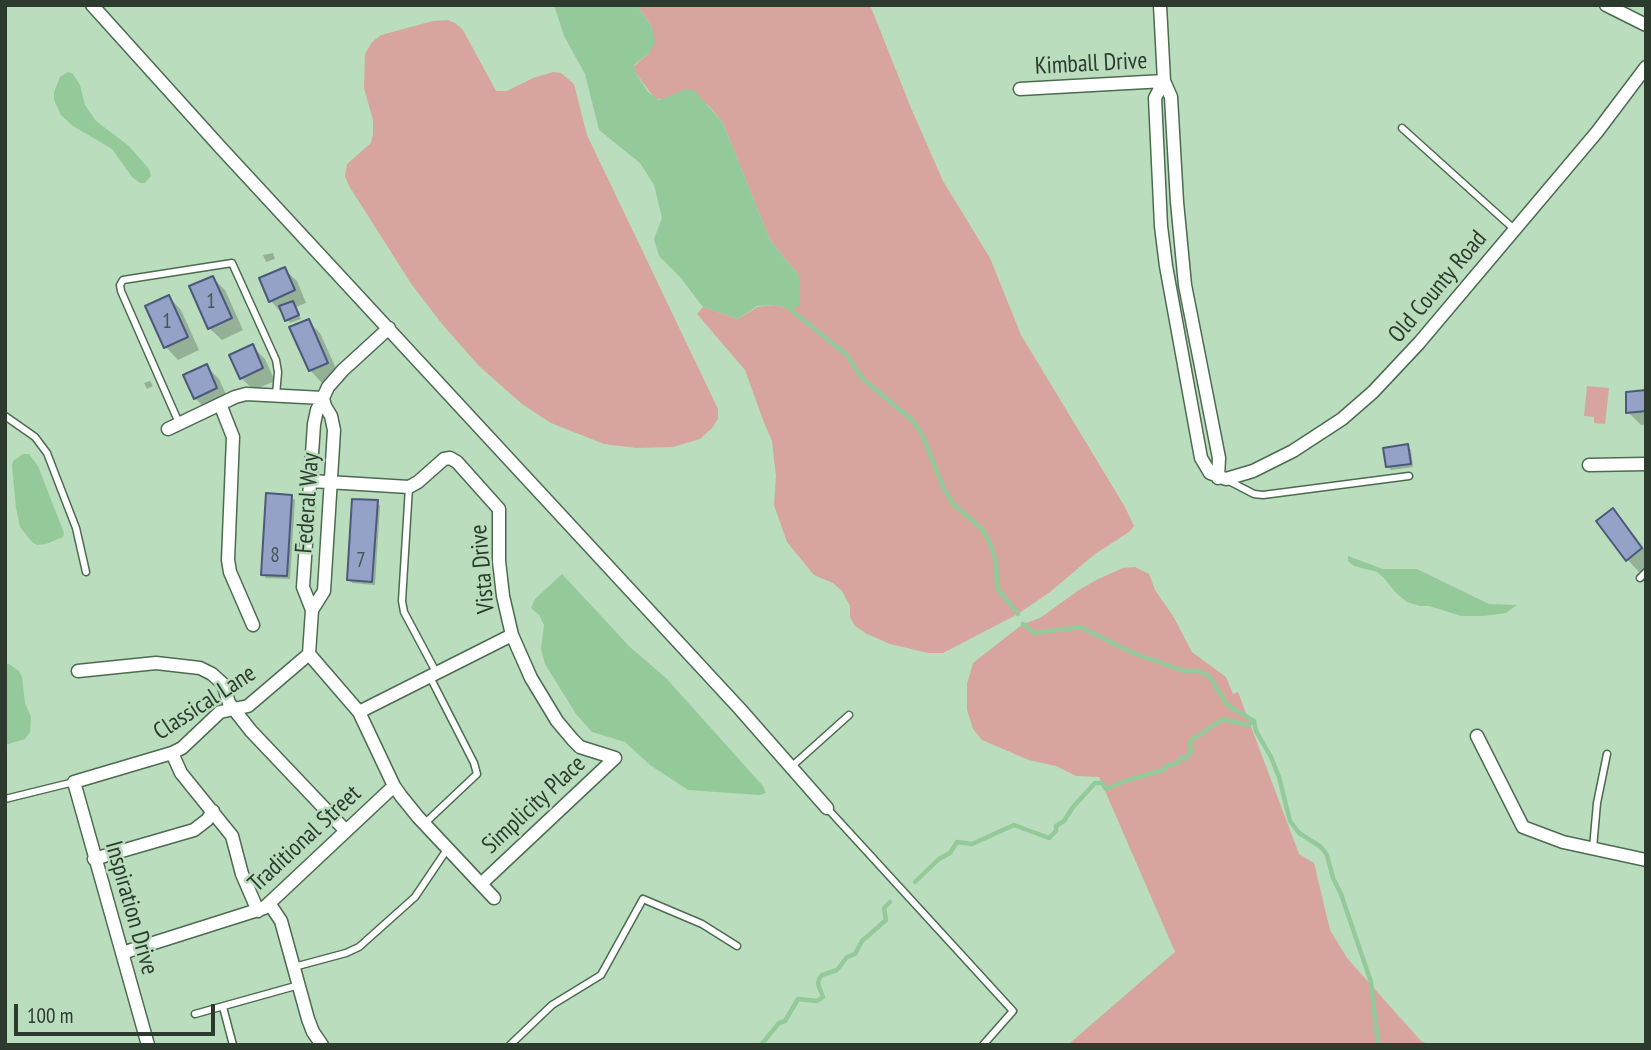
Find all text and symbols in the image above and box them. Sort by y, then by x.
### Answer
street label: Kimball Drive [1034,47,1148,81]
street label: Old County Road [1383,225,1493,349]
house number: 1 [206,289,216,315]
house number: 1 [162,309,172,335]
street label: Federal Way [290,452,326,554]
street label: Vista Drive [465,523,501,615]
house number: 8 [270,543,280,569]
house number: 7 [356,548,366,574]
street label: Classical Lane [148,659,262,747]
street label: Simplicity Place [476,750,592,860]
street label: Traditional Street [243,780,367,898]
street label: Inspiration Drive [98,838,164,978]
scale bar [18,990,219,1034]
text: 100 m [27,1002,73,1029]

